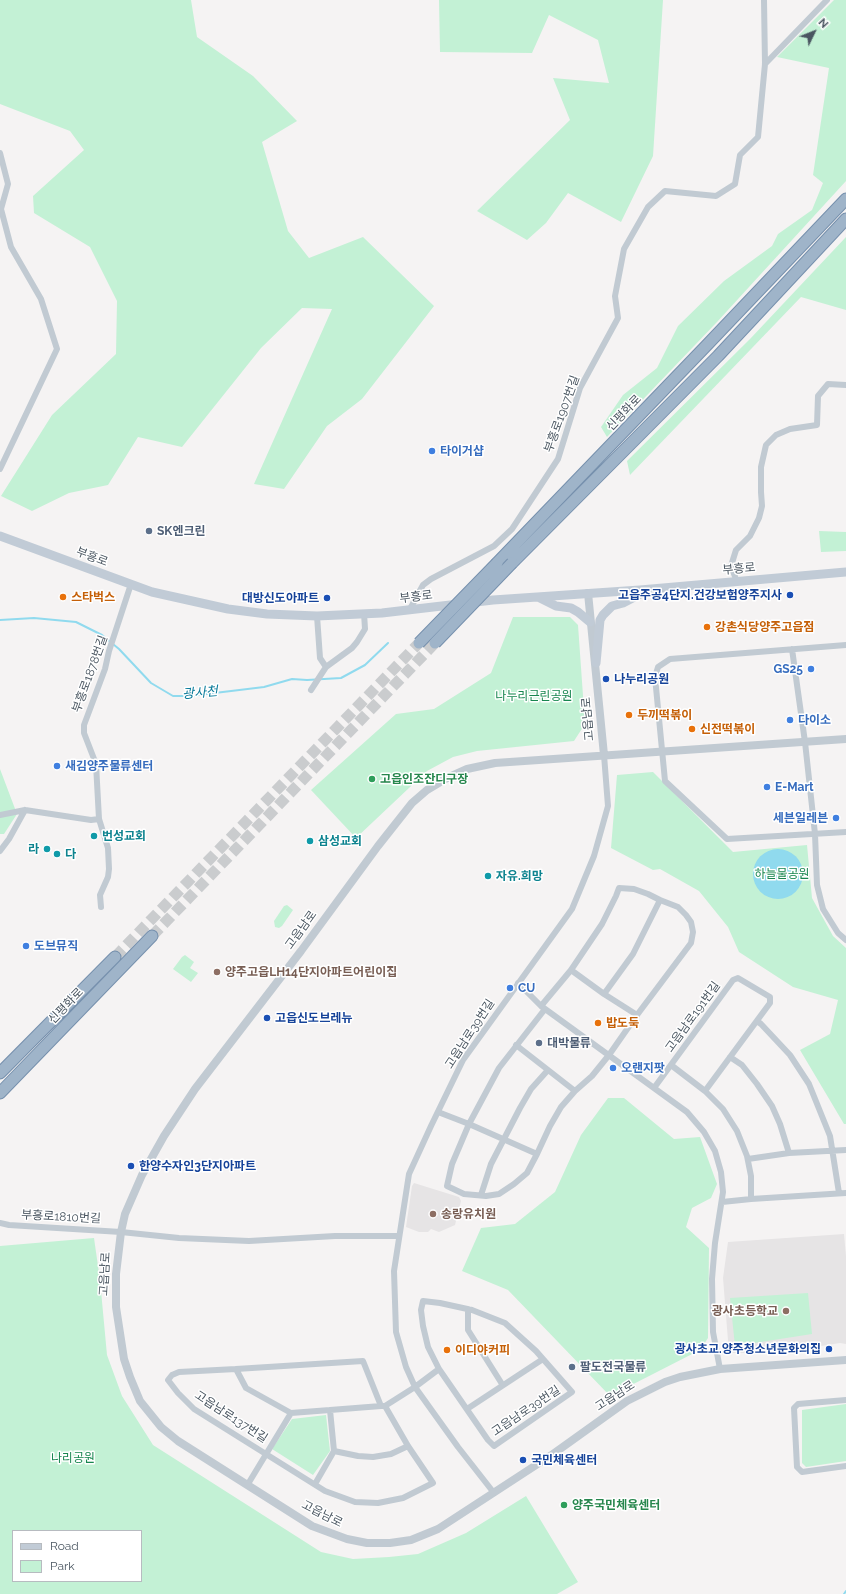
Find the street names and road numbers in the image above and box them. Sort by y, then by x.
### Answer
street label: 부흥로1907번길 [541,373,583,455]
street label: 신평화로 [603,392,645,434]
street label: 부흥로 [74,544,110,570]
street label: 부흥로 [722,560,756,578]
street label: 부흥로 [399,588,433,606]
street label: 부흥로1878번길 [69,633,111,715]
street label: 고읍남로 [579,696,597,742]
street label: 고읍남로 [282,908,320,952]
street label: 고읍남로191번길 [663,979,723,1055]
street label: 신평화로 [45,985,87,1027]
street label: 고읍남로39번길 [442,997,498,1071]
street label: 부흥로1810번길 [21,1208,101,1226]
street label: 고읍남로 [97,1252,113,1296]
street label: 고읍남로 [593,1378,637,1414]
street label: 고읍남로39번길 [489,1383,563,1439]
street label: 고읍남로137번길 [192,1388,270,1446]
street label: 고읍남로 [299,1498,345,1530]

